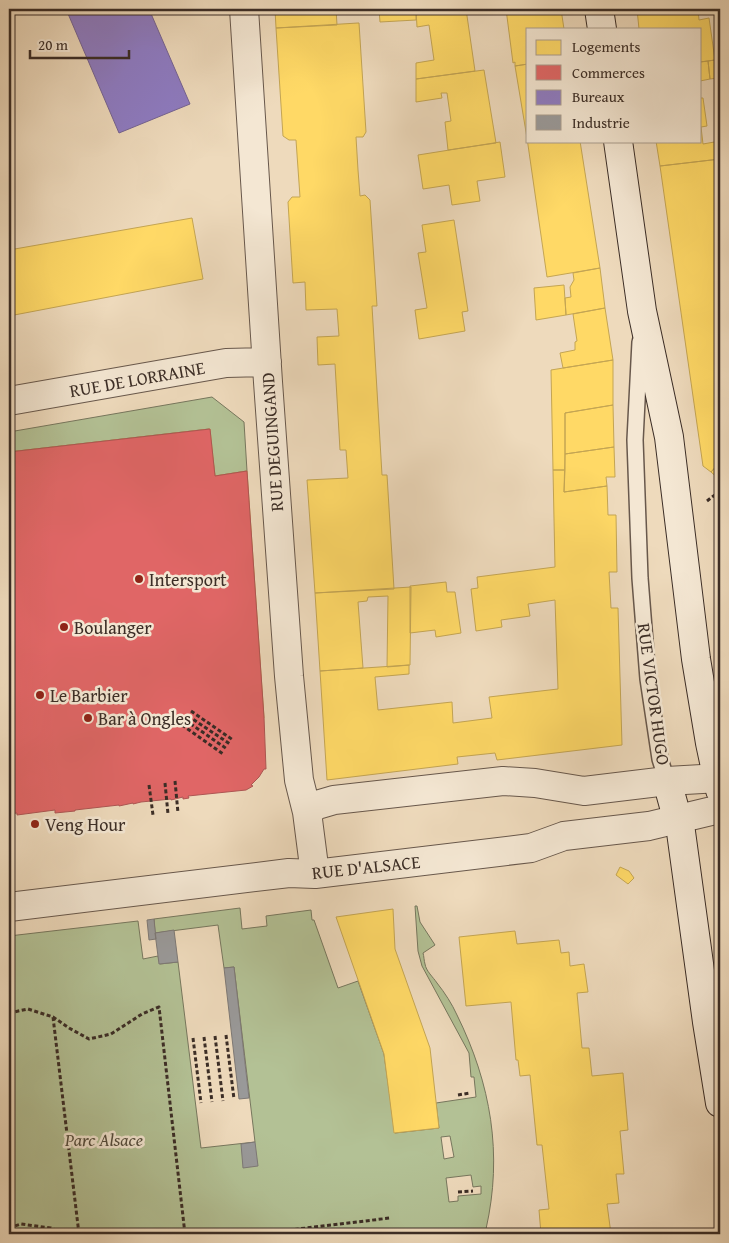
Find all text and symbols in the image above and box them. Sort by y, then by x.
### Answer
scale bar [30,28,129,60]
legend [526,28,702,142]
text: 20 m [38,34,69,55]
text: Logements [572,36,640,57]
text: Commerces [572,62,645,83]
text: Bureaux [572,86,625,107]
text: Industrie [572,112,630,133]
street label: RUE DE LORRAINE [67,354,207,404]
street label: RUE DEGUINGAND [254,372,290,512]
place label: Intersport [149,566,227,593]
marker: Intersport [133,573,145,585]
place label: Boulanger [74,614,152,641]
marker: Boulanger [58,621,70,633]
street label: RUE VICTOR HUGO [631,621,677,767]
place label: Le Barbier [50,682,128,709]
marker: Le Barbier [34,689,46,701]
place label: Bar à Ongles [98,705,191,732]
marker: Bar à Ongles [82,712,94,724]
place label: Veng Hour [45,811,126,838]
marker: Veng Hour [29,818,41,830]
street label: RUE D'ALSACE [310,848,422,886]
park label: Parc Alsace [64,1126,143,1153]

